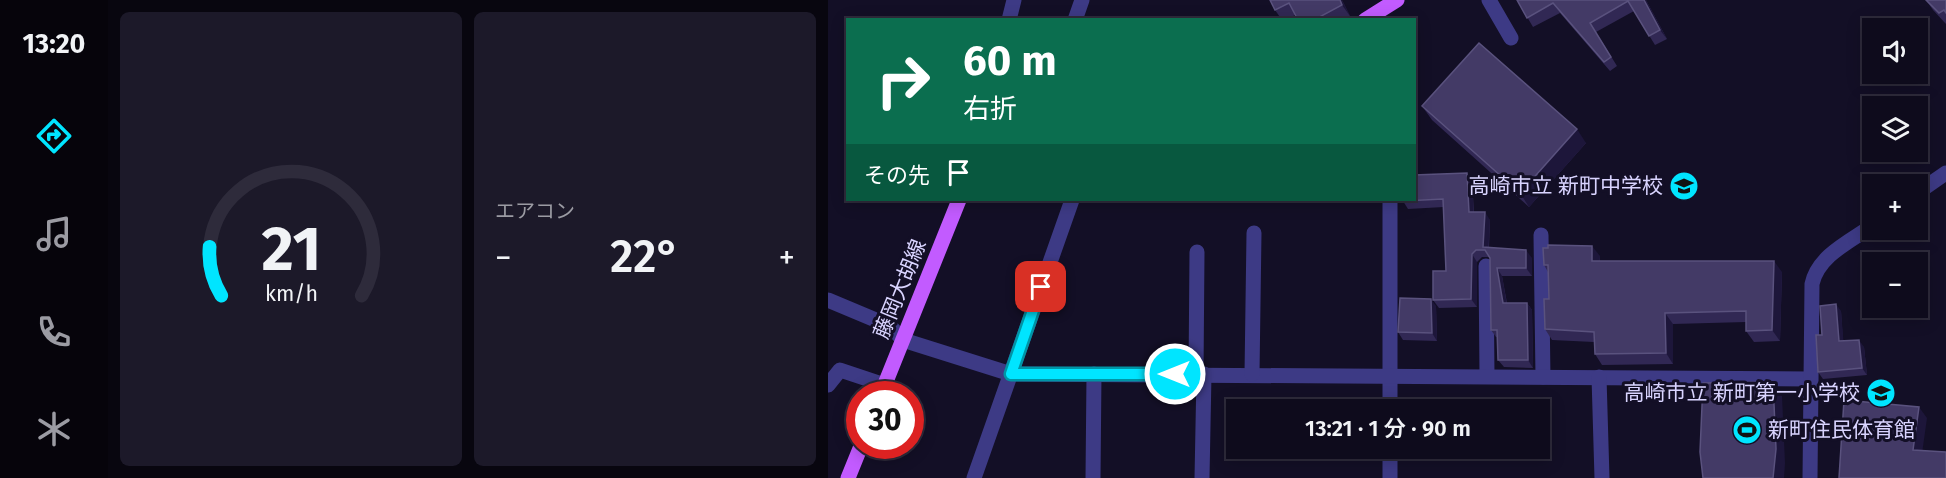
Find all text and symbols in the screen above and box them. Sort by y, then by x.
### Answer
map controls [1862,18,1928,318]
button: sound [1862,18,1928,84]
text: 13:20 [23,28,85,60]
text: 60 m [963,36,1057,86]
icon: right [864,42,942,120]
text: 右折 [963,93,1017,125]
button: layers [1862,96,1928,162]
icon: directions [33,115,75,157]
icon: arrive [942,156,975,189]
text: その先 [864,162,930,189]
school or university icon: 高崎市立 新町中学校 [1668,170,1700,202]
place label: 高崎市立 新町中学校 [1468,173,1663,199]
button: + [1862,174,1928,240]
text: エアコン [495,199,575,223]
text: 21 [261,212,321,287]
icon: music [33,213,75,255]
text: 22° [610,230,680,284]
street label: 藤岡大胡線 [868,235,932,343]
text: − [495,238,512,278]
text: + [779,238,795,278]
button: − [1862,252,1928,318]
pin [1015,261,1066,312]
icon: arrive [1024,270,1057,303]
text: km/h [264,281,318,307]
icon: phone [33,311,75,353]
position arrow [1143,342,1207,406]
school or university icon: 高崎市立 新町第一小学校 [1865,377,1897,409]
place label: 高崎市立 新町第一小学校 [1623,380,1860,406]
speed limit sign: 30 [846,381,924,459]
icon: climate [33,408,75,450]
sports icon: 新町住民体育館 [1731,414,1763,446]
text: 13:21 · 1 分 · 90 m [1305,415,1471,442]
place label: 新町住民体育館 [1768,417,1915,443]

